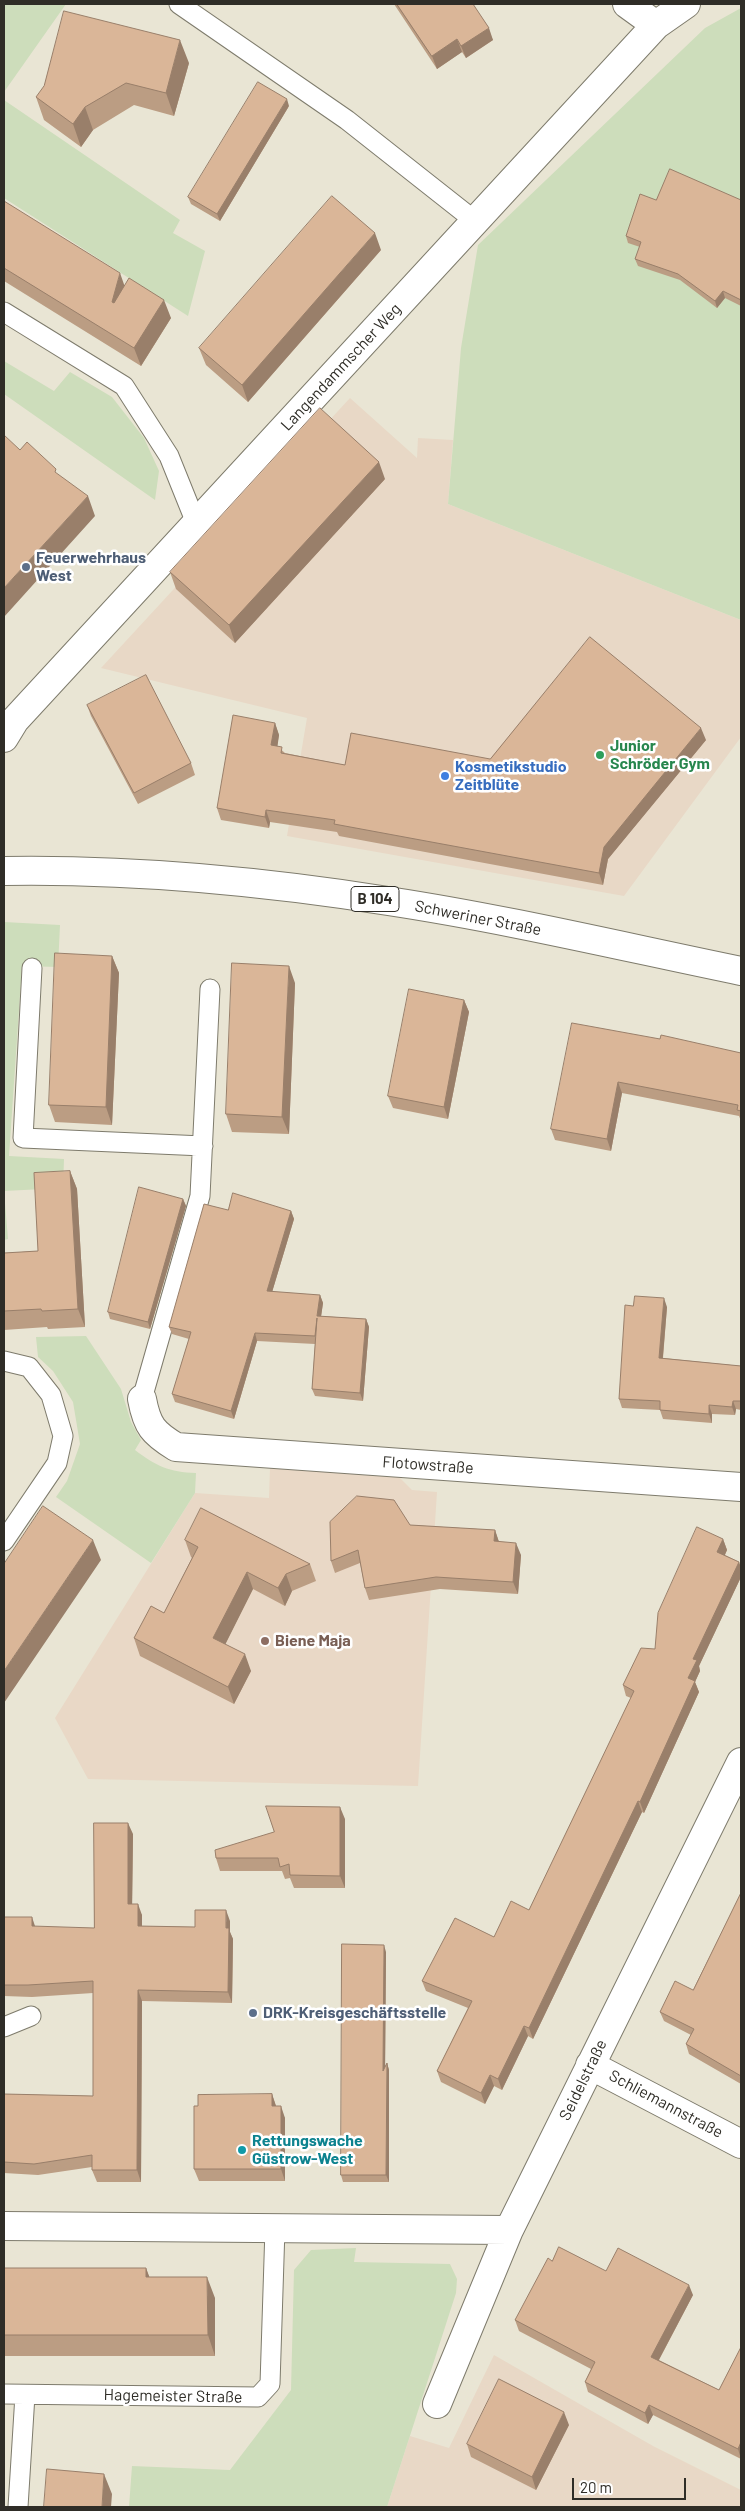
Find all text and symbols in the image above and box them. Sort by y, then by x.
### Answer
street label: Langendammscher Weg [277,299,405,435]
place label: Feuerwehrhaus West [36,548,146,586]
marker: Feuerwehrhaus West [20,561,32,573]
place label: Junior Schröder Gym [610,736,710,774]
marker: Junior Schröder Gym [594,749,606,761]
place label: Kosmetikstudio Zeitblüte [455,757,567,795]
marker: Kosmetikstudio Zeitblüte [439,770,451,782]
road number: B 104 [351,886,399,912]
street label: Schweriner Straße [413,896,543,940]
street label: Flotowstraße [382,1452,474,1478]
place label: Biene Maja [275,1631,351,1651]
marker: Biene Maja [259,1635,271,1647]
place label: DRK-Kreisgeschäftsstelle [263,2003,446,2023]
marker: DRK-Kreisgeschäftsstelle [247,2007,259,2019]
street label: Seidelstraße [555,2036,611,2124]
street label: Schliemannstraße [606,2066,726,2142]
place label: Rettungswache Güstrow-West [252,2131,363,2169]
marker: Rettungswache Güstrow-West [236,2144,248,2156]
street label: Hagemeister Straße [103,2385,243,2407]
scale bar [575,2468,689,2500]
text: 20 m [580,2478,612,2496]

